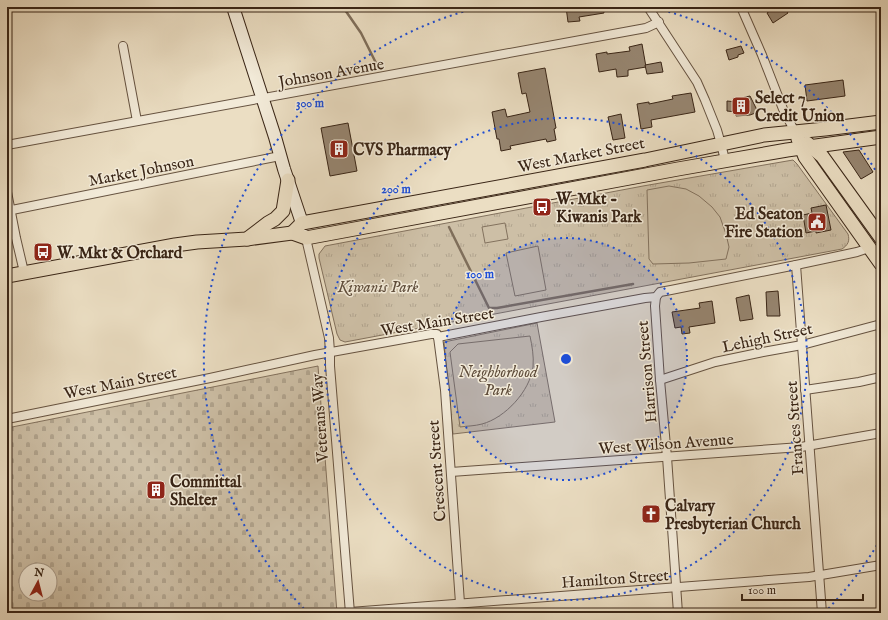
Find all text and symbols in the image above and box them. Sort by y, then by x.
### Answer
street label: Johnson Avenue [275,55,386,93]
place label: Select 7 Credit Union [755,89,845,127]
building icon: Select 7 Credit Union [730,95,752,117]
text: 300 m [296,96,325,111]
street label: West Market Street [516,134,647,178]
building icon: CVS Pharmacy [328,138,350,160]
place label: CVS Pharmacy [353,141,452,161]
street label: Market Johnson [87,152,196,192]
text: 200 m [381,182,411,197]
place label: W. Mkt - Kiwanis Park [555,190,642,228]
bus stop icon: W. Mkt - Kiwanis Park [531,196,553,218]
place label: Ed Seaton Fire Station [724,205,803,243]
public building icon: Ed Seaton Fire Station [806,211,828,233]
bus stop icon: W. Mkt & Orchard [32,241,54,263]
place label: W. Mkt & Orchard [56,244,183,264]
text: 100 m [466,267,495,282]
park label: Kiwanis Park [337,278,419,298]
street label: West Main Street [379,304,496,342]
street label: Harrison Street [634,319,662,424]
street label: Lehigh Street [720,319,815,358]
centre of rings [559,352,573,366]
street label: West Main Street [62,363,179,405]
park label: Neighborhood Park [458,363,539,401]
street label: Veterans Way [308,373,334,464]
street label: Frances Street [783,380,809,476]
street label: Crescent Street [424,419,452,522]
street label: West Wilson Avenue [598,430,734,460]
place label: Committal Shelter [170,473,242,511]
building icon: Committal Shelter [145,479,167,501]
place label: Calvary Presbyterian Church [665,497,801,535]
church icon: Calvary Presbyterian Church [640,503,662,525]
north arrow [18,562,58,602]
text: N [33,565,45,581]
street label: Hamilton Street [561,566,670,594]
scale bar [742,576,863,602]
text: 100 m [748,583,776,598]

